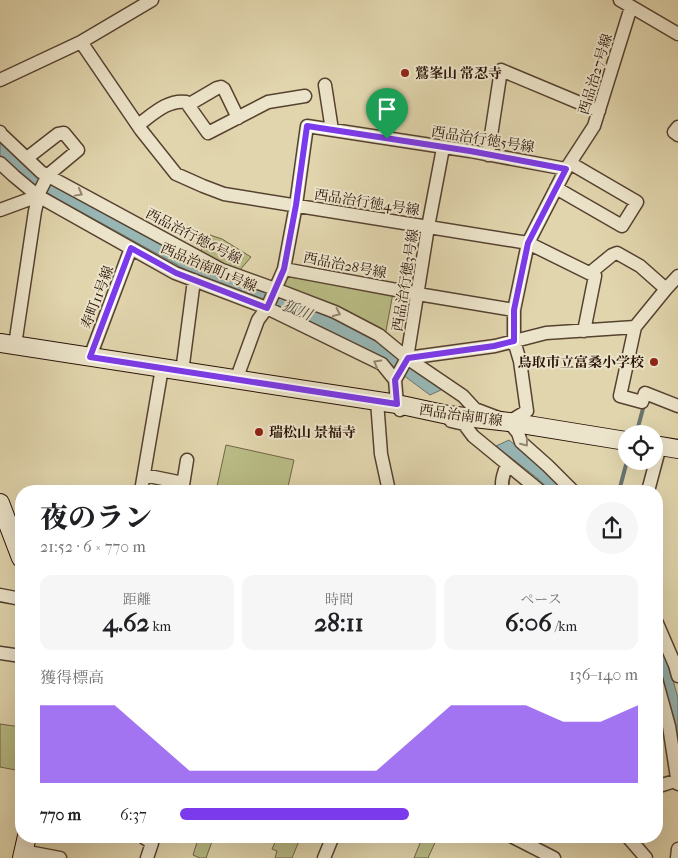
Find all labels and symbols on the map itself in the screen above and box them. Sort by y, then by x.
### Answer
street label: 西品治27号線 [575,32,616,117]
place label: 鷲峯山 常忍寺 [415,65,502,82]
marker: 鷲峯山 常忍寺 [399,67,411,79]
pin [366,88,408,139]
street label: 西品治行徳5号線 [430,123,536,156]
one-way arrow [74,186,83,196]
street label: 西品治行徳4号線 [313,186,421,219]
street label: 西品治行徳6号線 [143,205,245,268]
street label: 西品治行徳3号線 [389,228,422,333]
street label: 西品治南町1号線 [158,240,260,295]
street label: 西品治28号線 [302,249,388,282]
street label: 寿町11号線 [78,263,117,331]
water label: 狐川 [280,296,316,325]
one-way arrow [332,307,341,318]
place label: 鳥取市立富桑小学校 [518,354,644,371]
marker: 鳥取市立富桑小学校 [648,356,660,368]
one-way arrow [373,359,382,369]
street label: 西品治南町線 [418,401,504,430]
place label: 瑞松山 景福寺 [269,424,356,441]
marker: 瑞松山 景福寺 [253,426,265,438]
one-way arrow [519,438,528,447]

